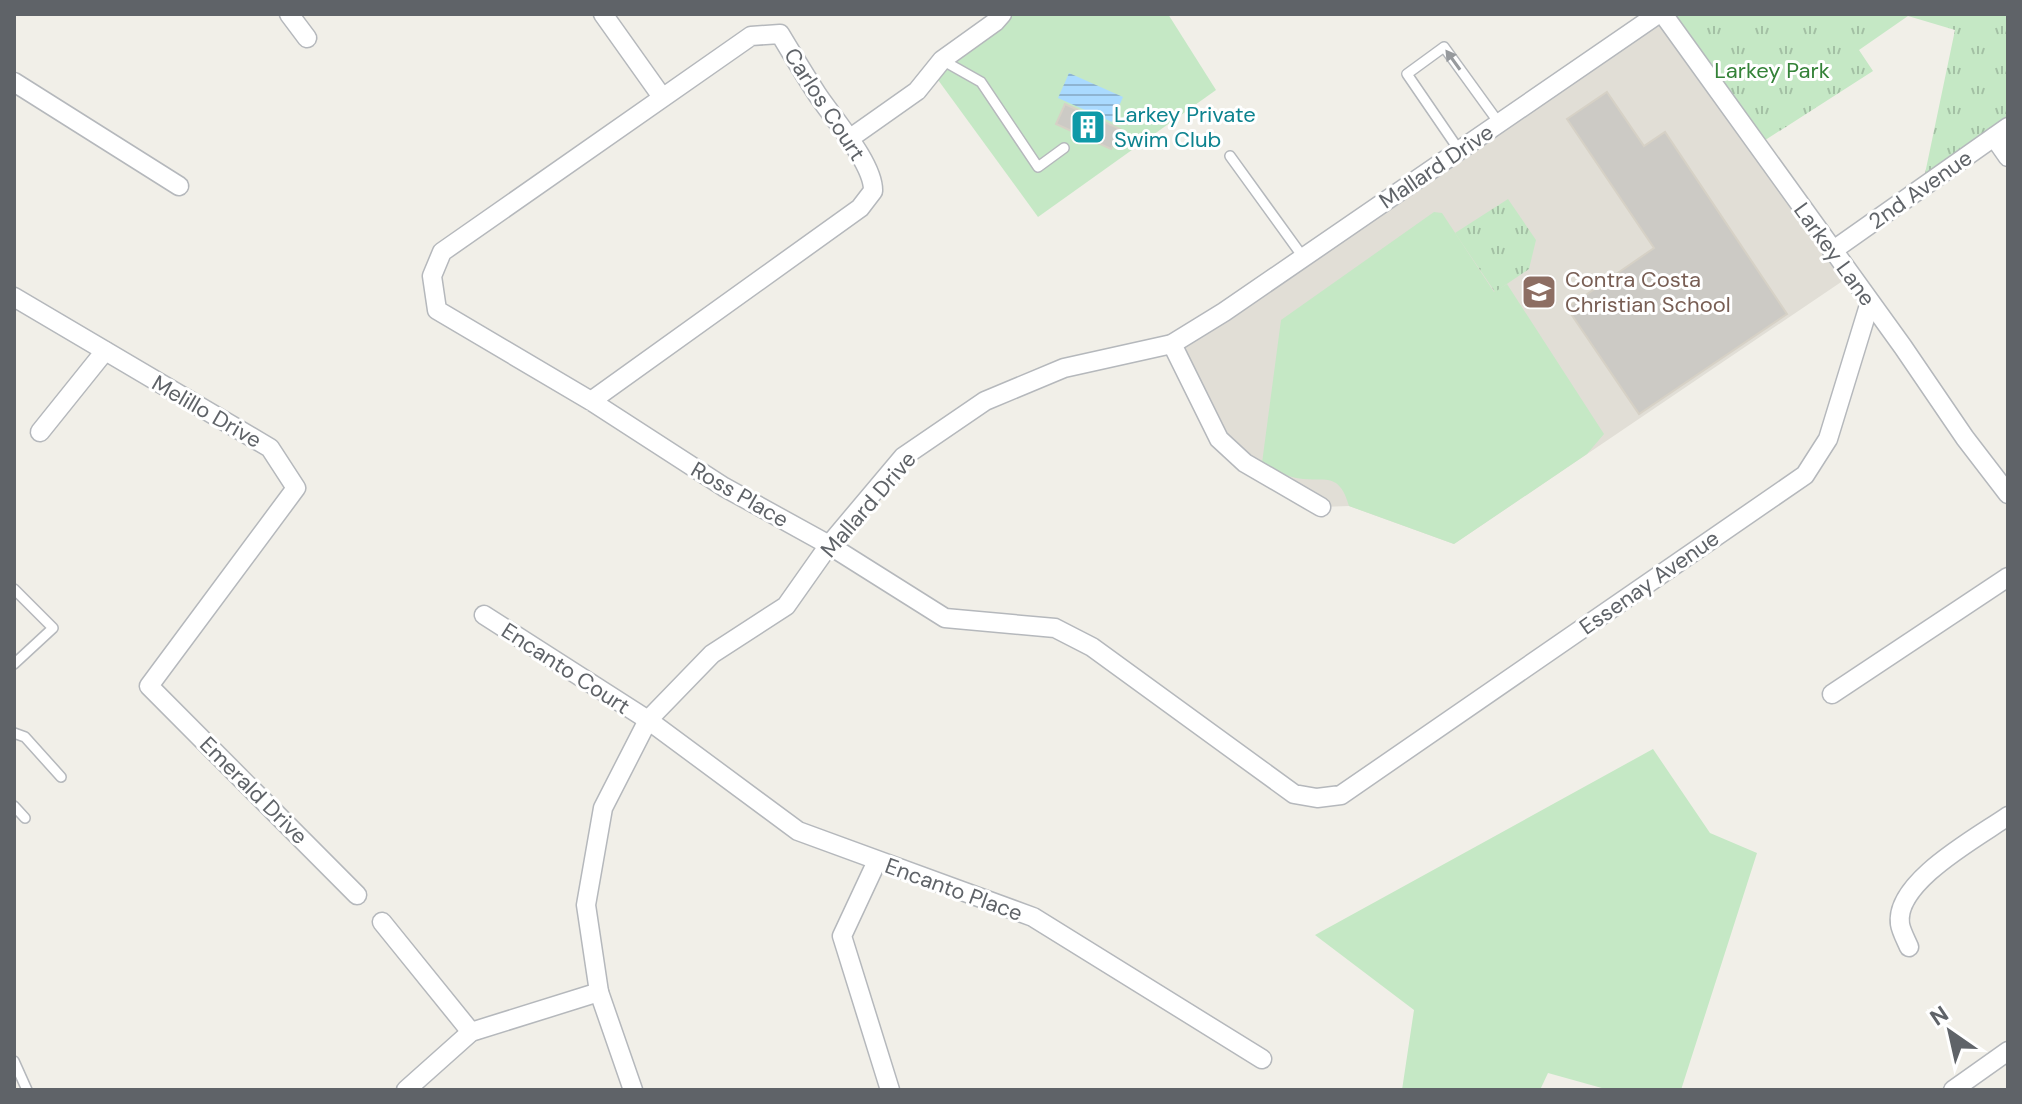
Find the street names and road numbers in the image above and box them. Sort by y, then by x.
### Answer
street label: Carlos Court [777,42,872,166]
street label: Mallard Drive [1374,118,1499,215]
street label: 2nd Avenue [1863,143,1978,236]
street label: Larkey Lane [1787,197,1882,312]
street label: Melillo Drive [147,368,267,454]
street label: Mallard Drive [814,445,923,564]
street label: Ross Place [686,455,794,534]
street label: Essenay Avenue [1574,523,1725,641]
street label: Encanto Court [496,616,636,721]
street label: Emerald Drive [193,730,314,851]
street label: Encanto Place [881,851,1027,928]

